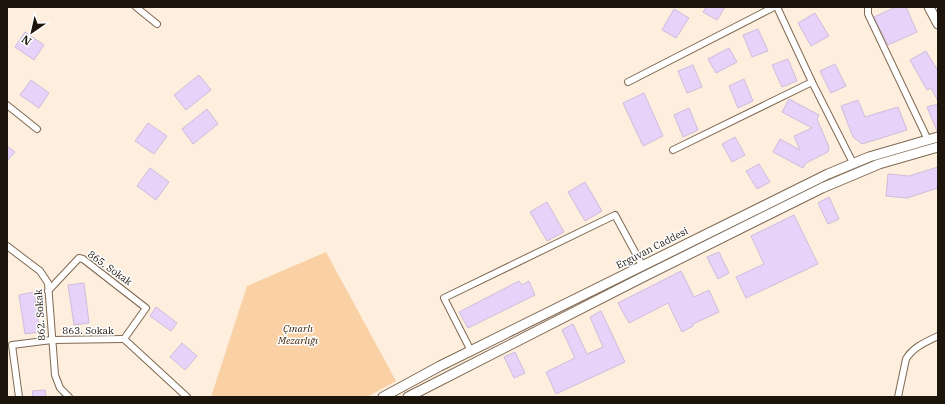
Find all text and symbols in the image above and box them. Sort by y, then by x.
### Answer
north arrow [12,12,52,52]
text: N [19,32,34,49]
street label: Erguvan Caddesi [614,224,690,272]
street label: 865. Sokak [85,248,135,289]
street label: 862. Sokak [32,289,48,341]
park label: Çınarlı Mezarlığı [277,322,318,347]
street label: 863. Sokak [62,324,114,337]

